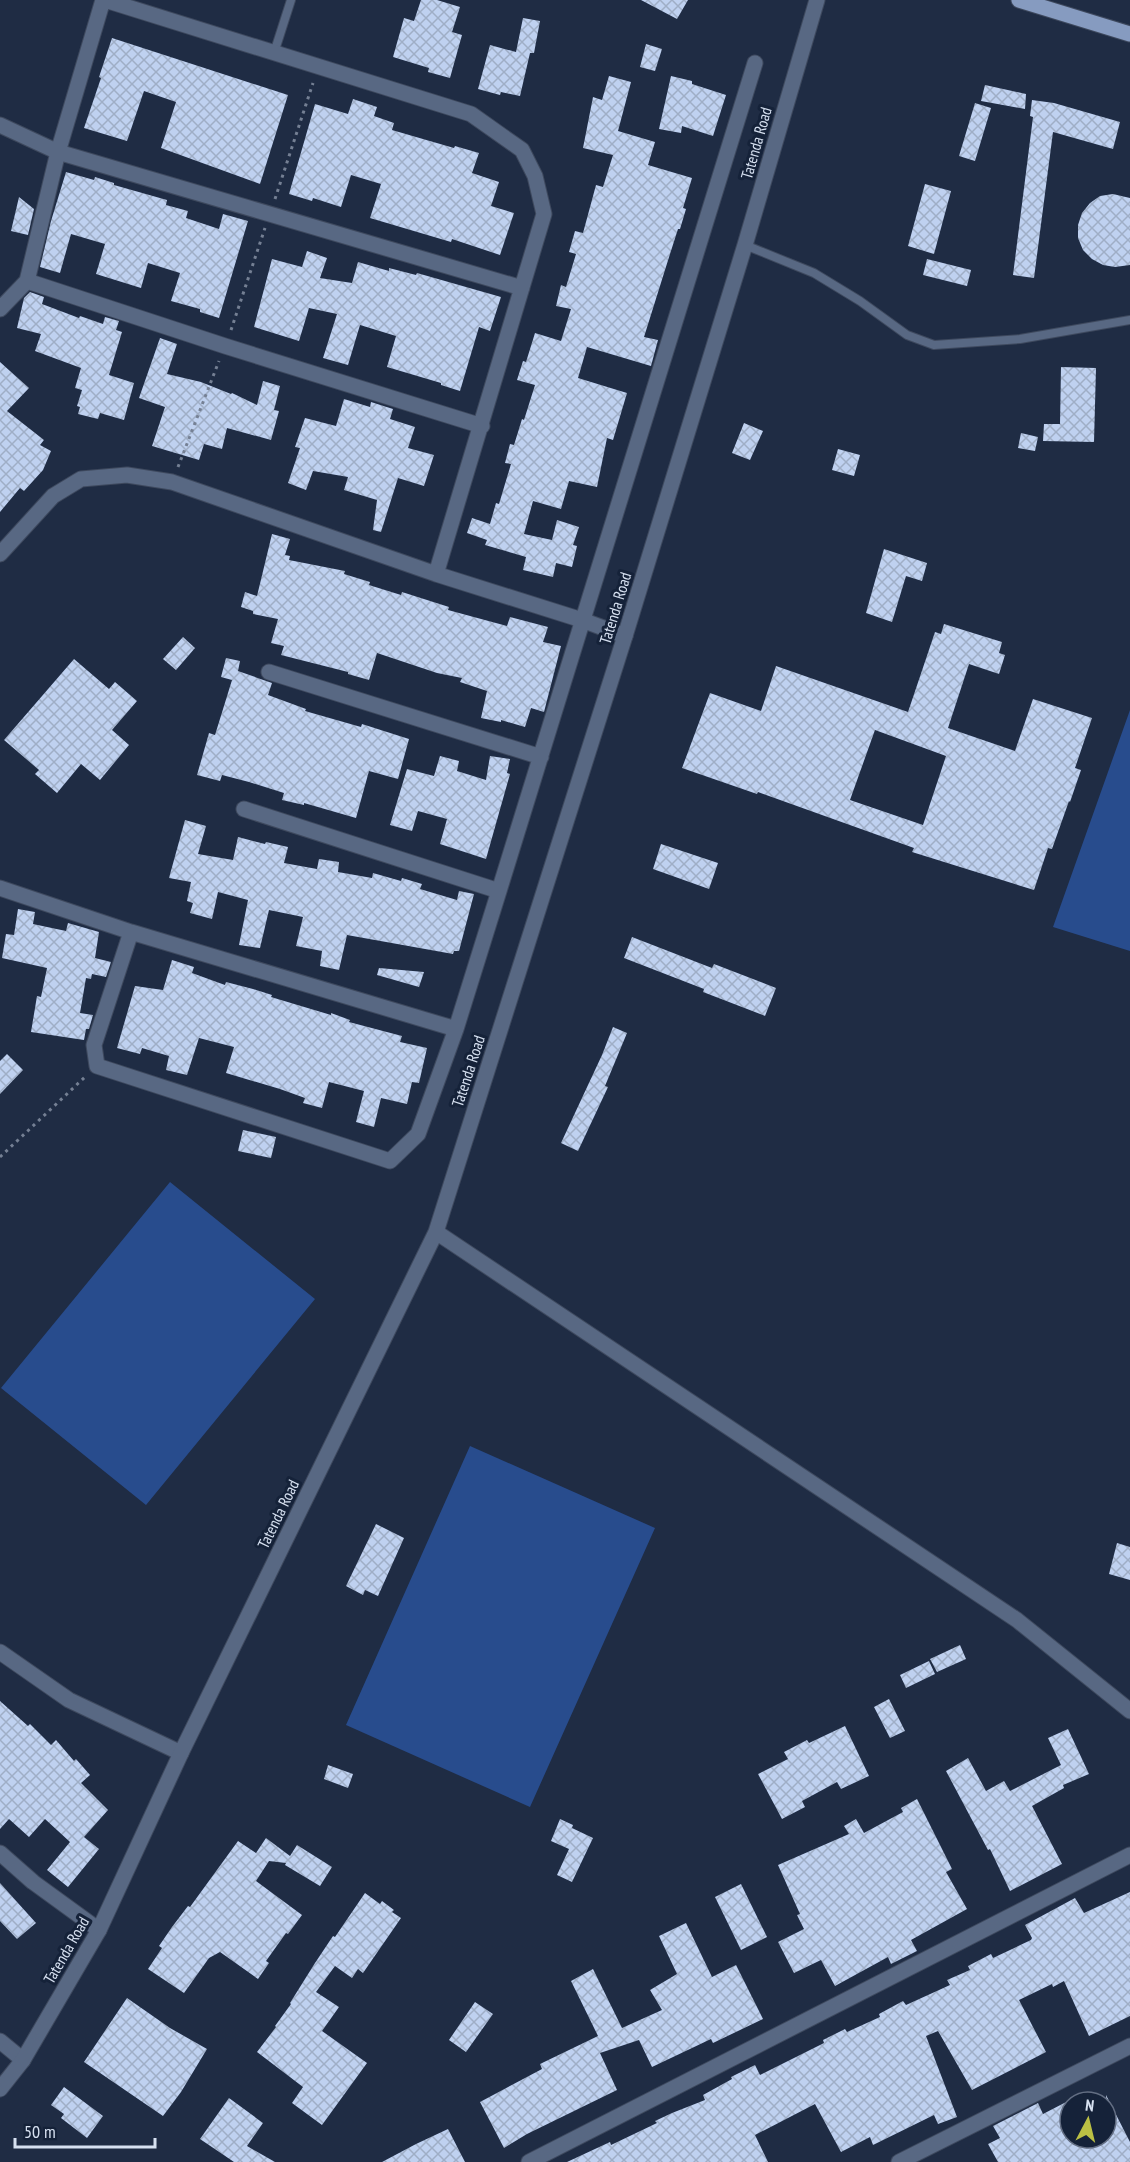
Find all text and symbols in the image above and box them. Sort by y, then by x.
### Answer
street label: Tatenda Road [736,105,776,181]
street label: Tatenda Road [595,570,635,646]
street label: Tatenda Road [447,1033,489,1109]
street label: Tatenda Road [253,1476,303,1552]
street label: Tatenda Road [39,1913,93,1987]
north arrow [1058,2090,1118,2150]
text: N [1084,2095,1095,2116]
scale bar [15,2111,154,2149]
text: 50 m [24,2120,56,2143]

